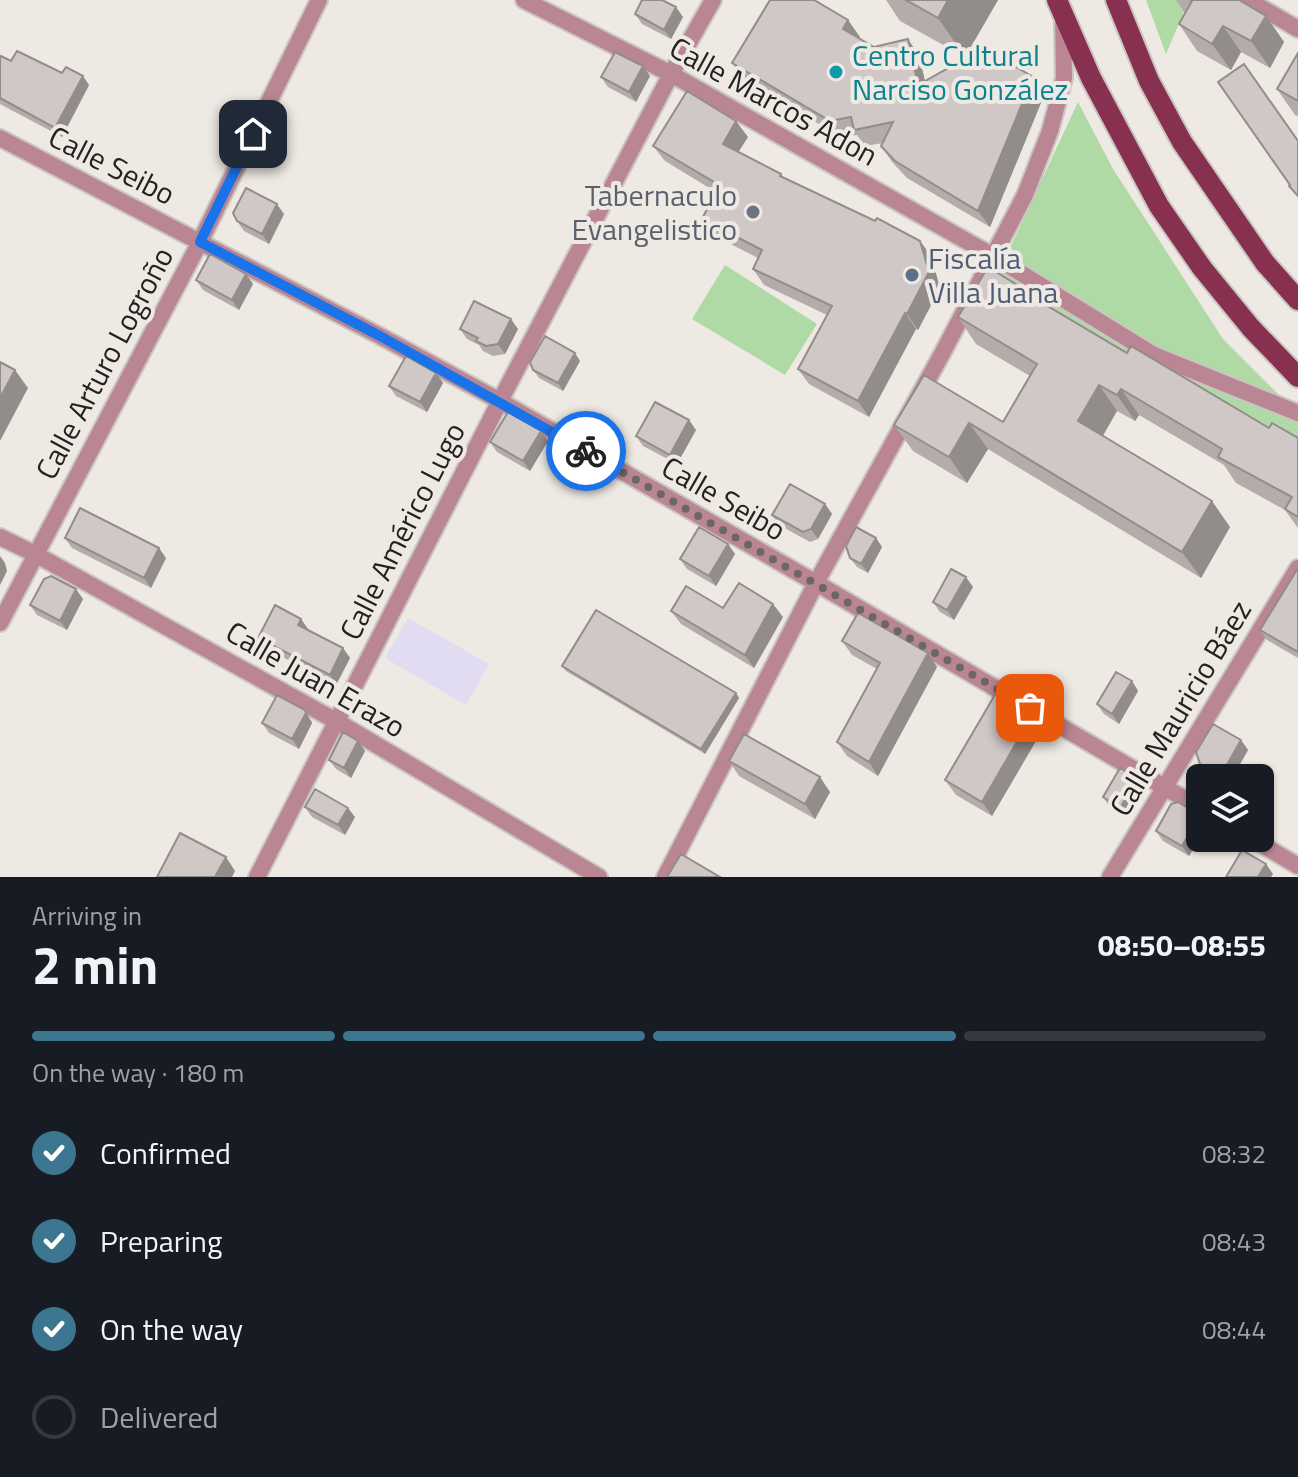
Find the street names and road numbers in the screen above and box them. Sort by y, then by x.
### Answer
street label: Calle Marcos Adon [661,25,887,177]
street label: Calle Seibo [41,114,183,216]
street label: Calle Arturo Logroño [23,238,185,488]
street label: Calle Américo Lugo [327,414,477,648]
street label: Calle Seibo [653,444,795,552]
street label: Calle Mauricio Báez [1097,591,1263,825]
street label: Calle Juan Erazo [218,609,414,749]

